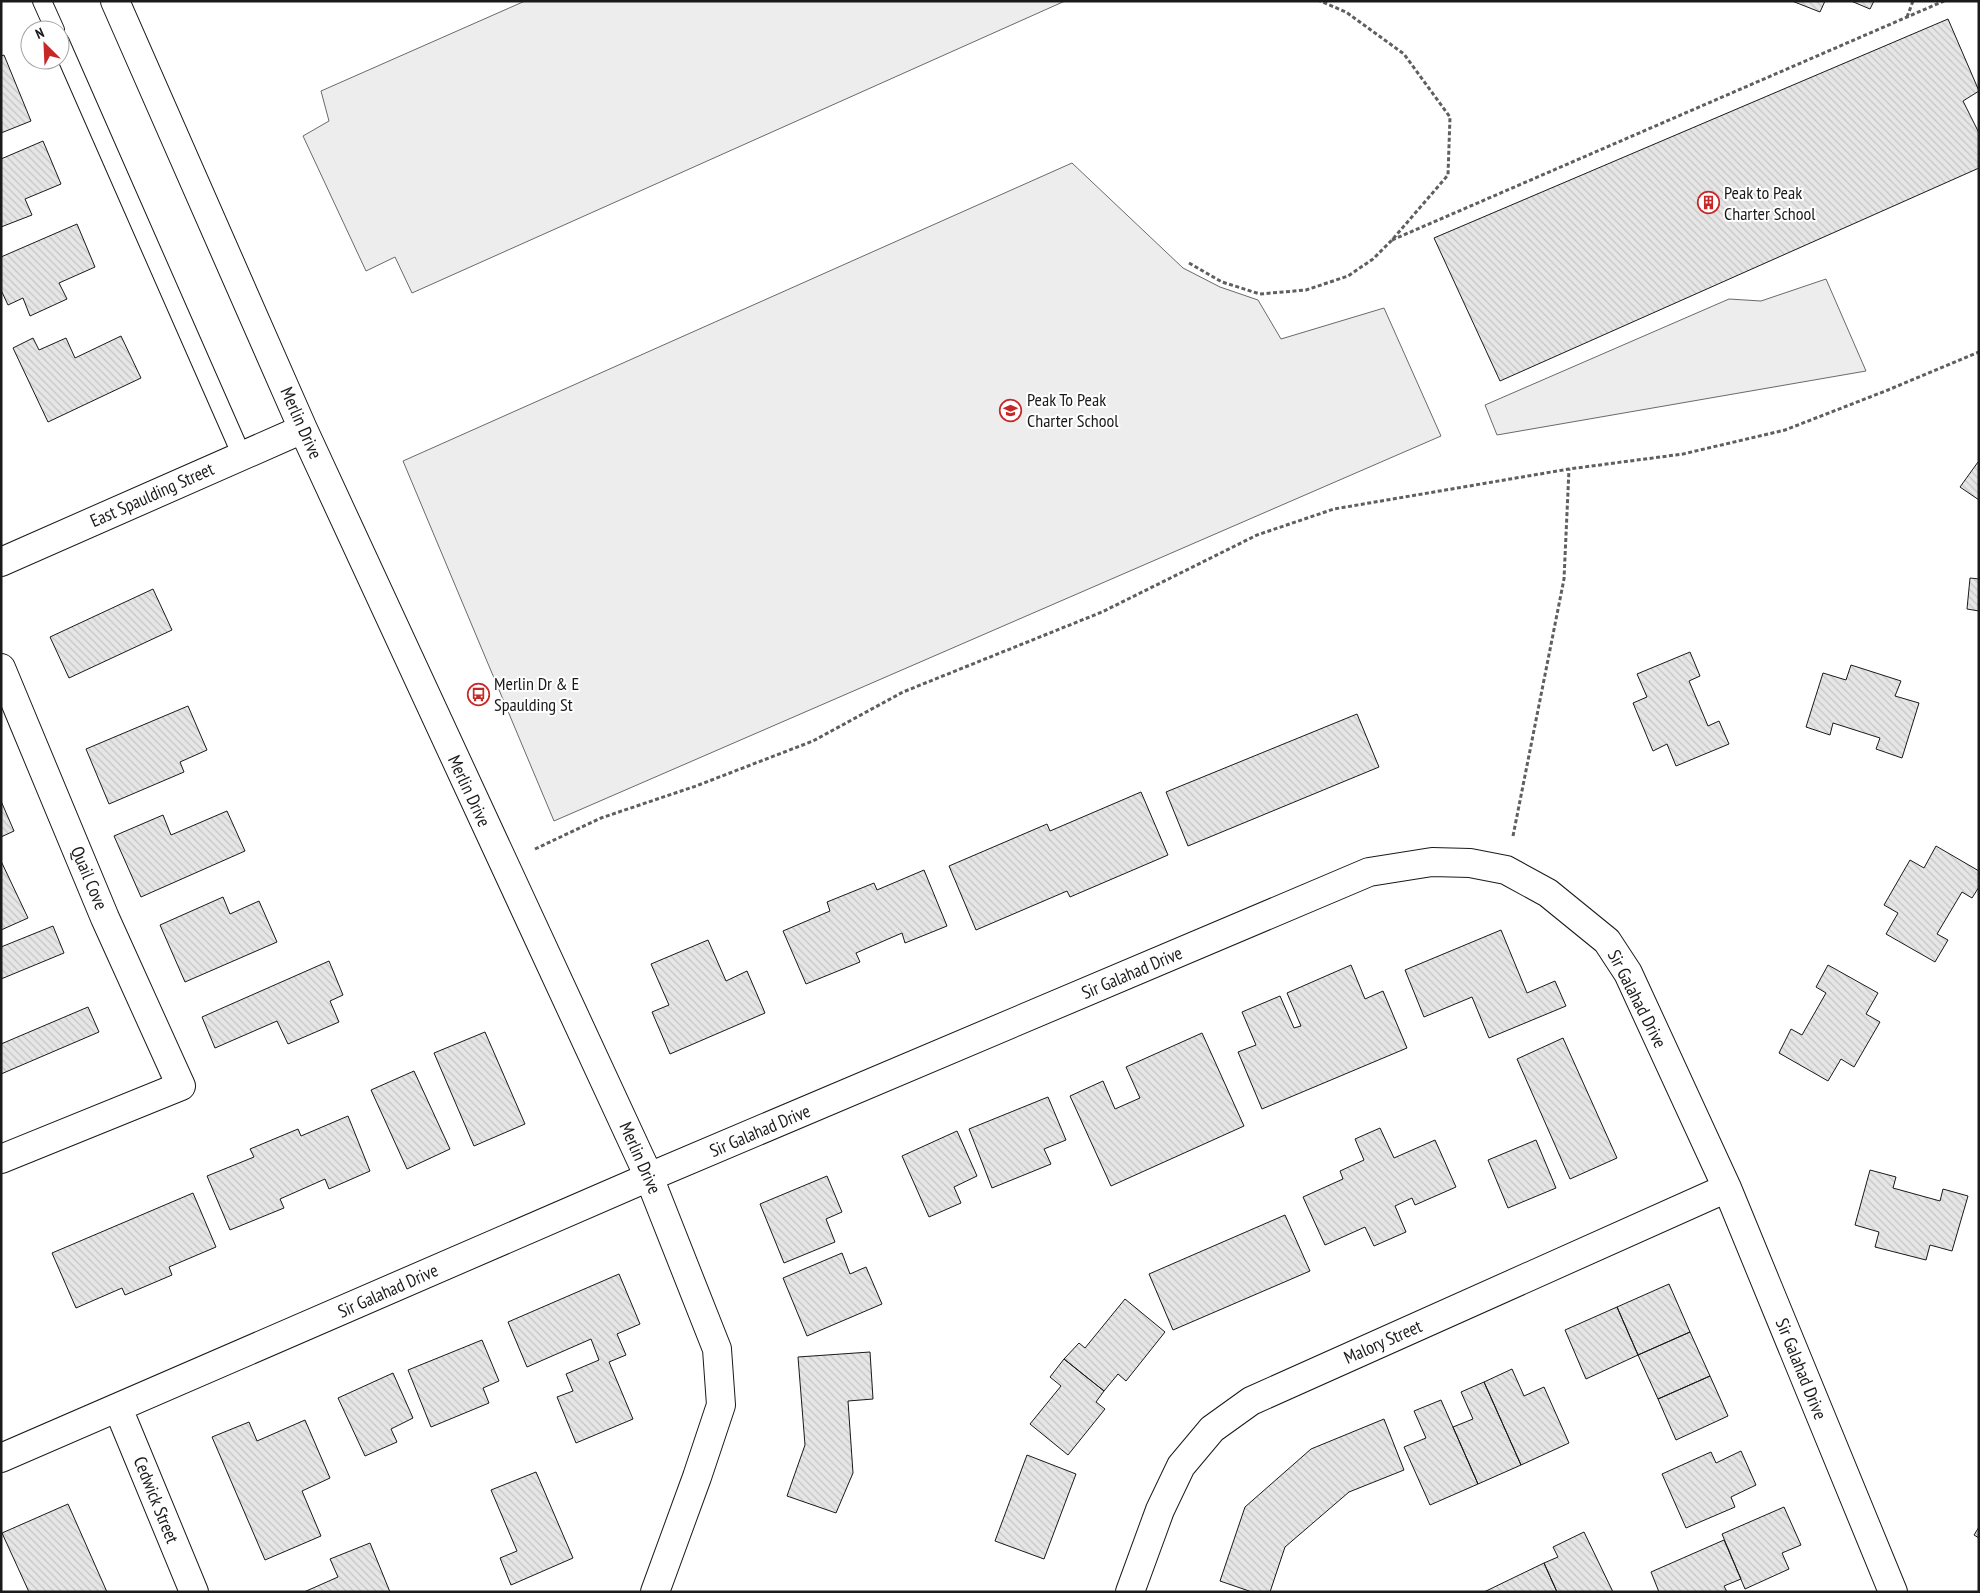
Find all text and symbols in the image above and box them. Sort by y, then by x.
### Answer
north arrow [20,20,70,70]
text: N [33,23,47,43]
place label: Peak to Peak Charter School [1724,181,1816,225]
building icon: Peak to Peak Charter School [1696,191,1720,215]
street label: Merlin Drive [275,383,327,462]
place label: Peak To Peak Charter School [1027,388,1119,432]
school or university icon: Peak To Peak Charter School [999,398,1023,422]
street label: East Spaulding Street [86,457,217,532]
place label: Merlin Dr & E Spaulding St [494,672,579,716]
bus stop icon: Merlin Dr & E Spaulding St [466,682,490,706]
street label: Merlin Drive [443,751,496,830]
street label: Quail Cove [66,843,113,913]
street label: Sir Galahad Drive [1078,941,1186,1004]
street label: Sir Galahad Drive [1603,946,1672,1052]
street label: Sir Galahad Drive [706,1099,814,1162]
street label: Merlin Drive [614,1118,666,1197]
street label: Sir Galahad Drive [334,1258,441,1323]
street label: Malory Street [1340,1314,1425,1369]
street label: Sir Galahad Drive [1771,1315,1832,1423]
street label: Cedwick Street [129,1453,184,1547]

